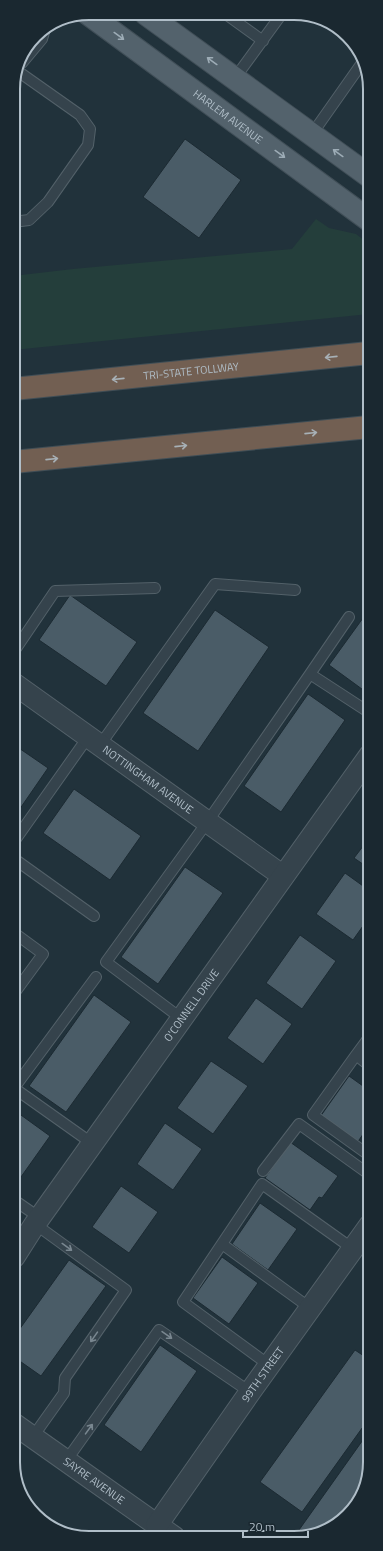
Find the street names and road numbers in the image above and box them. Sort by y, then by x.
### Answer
street label: HARLEM AVENUE [190,85,266,148]
street label: TRI-STATE TOLLWAY [143,358,240,384]
street label: NOTTINGHAM AVENUE [99,742,197,817]
street label: O'CONNELL DRIVE [160,966,223,1045]
street label: 99TH STREET [237,1343,288,1405]
street label: SAYRE AVENUE [60,1453,128,1508]

